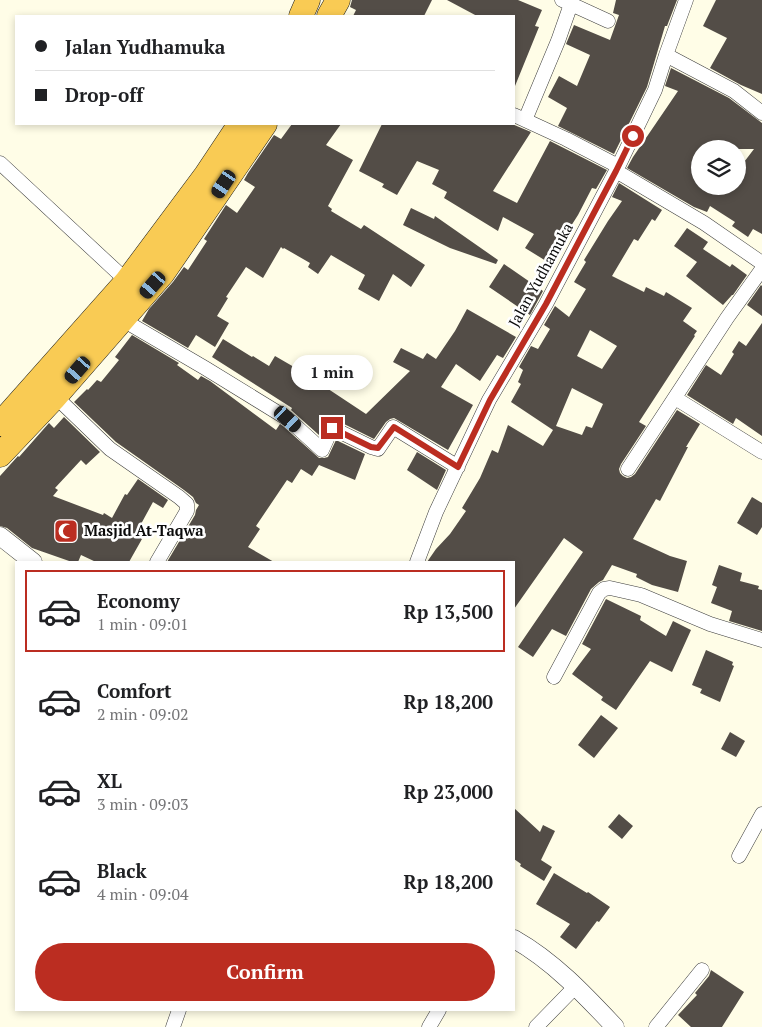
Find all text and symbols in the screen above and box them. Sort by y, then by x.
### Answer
text: Jalan Yudhamuka [65,34,225,59]
text: Drop-off [65,82,143,107]
route start [622,125,644,147]
map controls [691,140,746,195]
button: layers [691,140,746,195]
car [209,167,238,201]
street label: Jalan Yudhamuka [503,219,577,330]
car [137,269,168,301]
car [62,354,93,386]
callout: 1 min [291,356,373,390]
text: 1 min [310,361,354,383]
car [271,403,304,435]
route end [321,417,343,439]
mosque icon: Masjid At-Taqwa [53,518,79,544]
place label: Masjid At-Taqwa [84,520,204,540]
text: Economy [97,588,180,613]
icon: car [37,589,82,634]
text: Rp 13,500 [404,599,493,624]
text: 1 min · 09:01 [97,613,189,635]
text: Comfort [97,678,172,703]
icon: car [37,679,82,724]
text: Rp 18,200 [404,689,493,714]
text: 2 min · 09:02 [97,703,189,725]
text: XL [97,768,122,793]
icon: car [37,769,82,814]
text: Rp 23,000 [404,779,493,804]
text: 3 min · 09:03 [97,793,189,815]
text: Black [97,858,147,883]
icon: car [37,859,82,904]
text: Rp 18,200 [404,869,493,894]
text: 4 min · 09:04 [97,883,189,905]
button: Confirm [35,943,495,1001]

